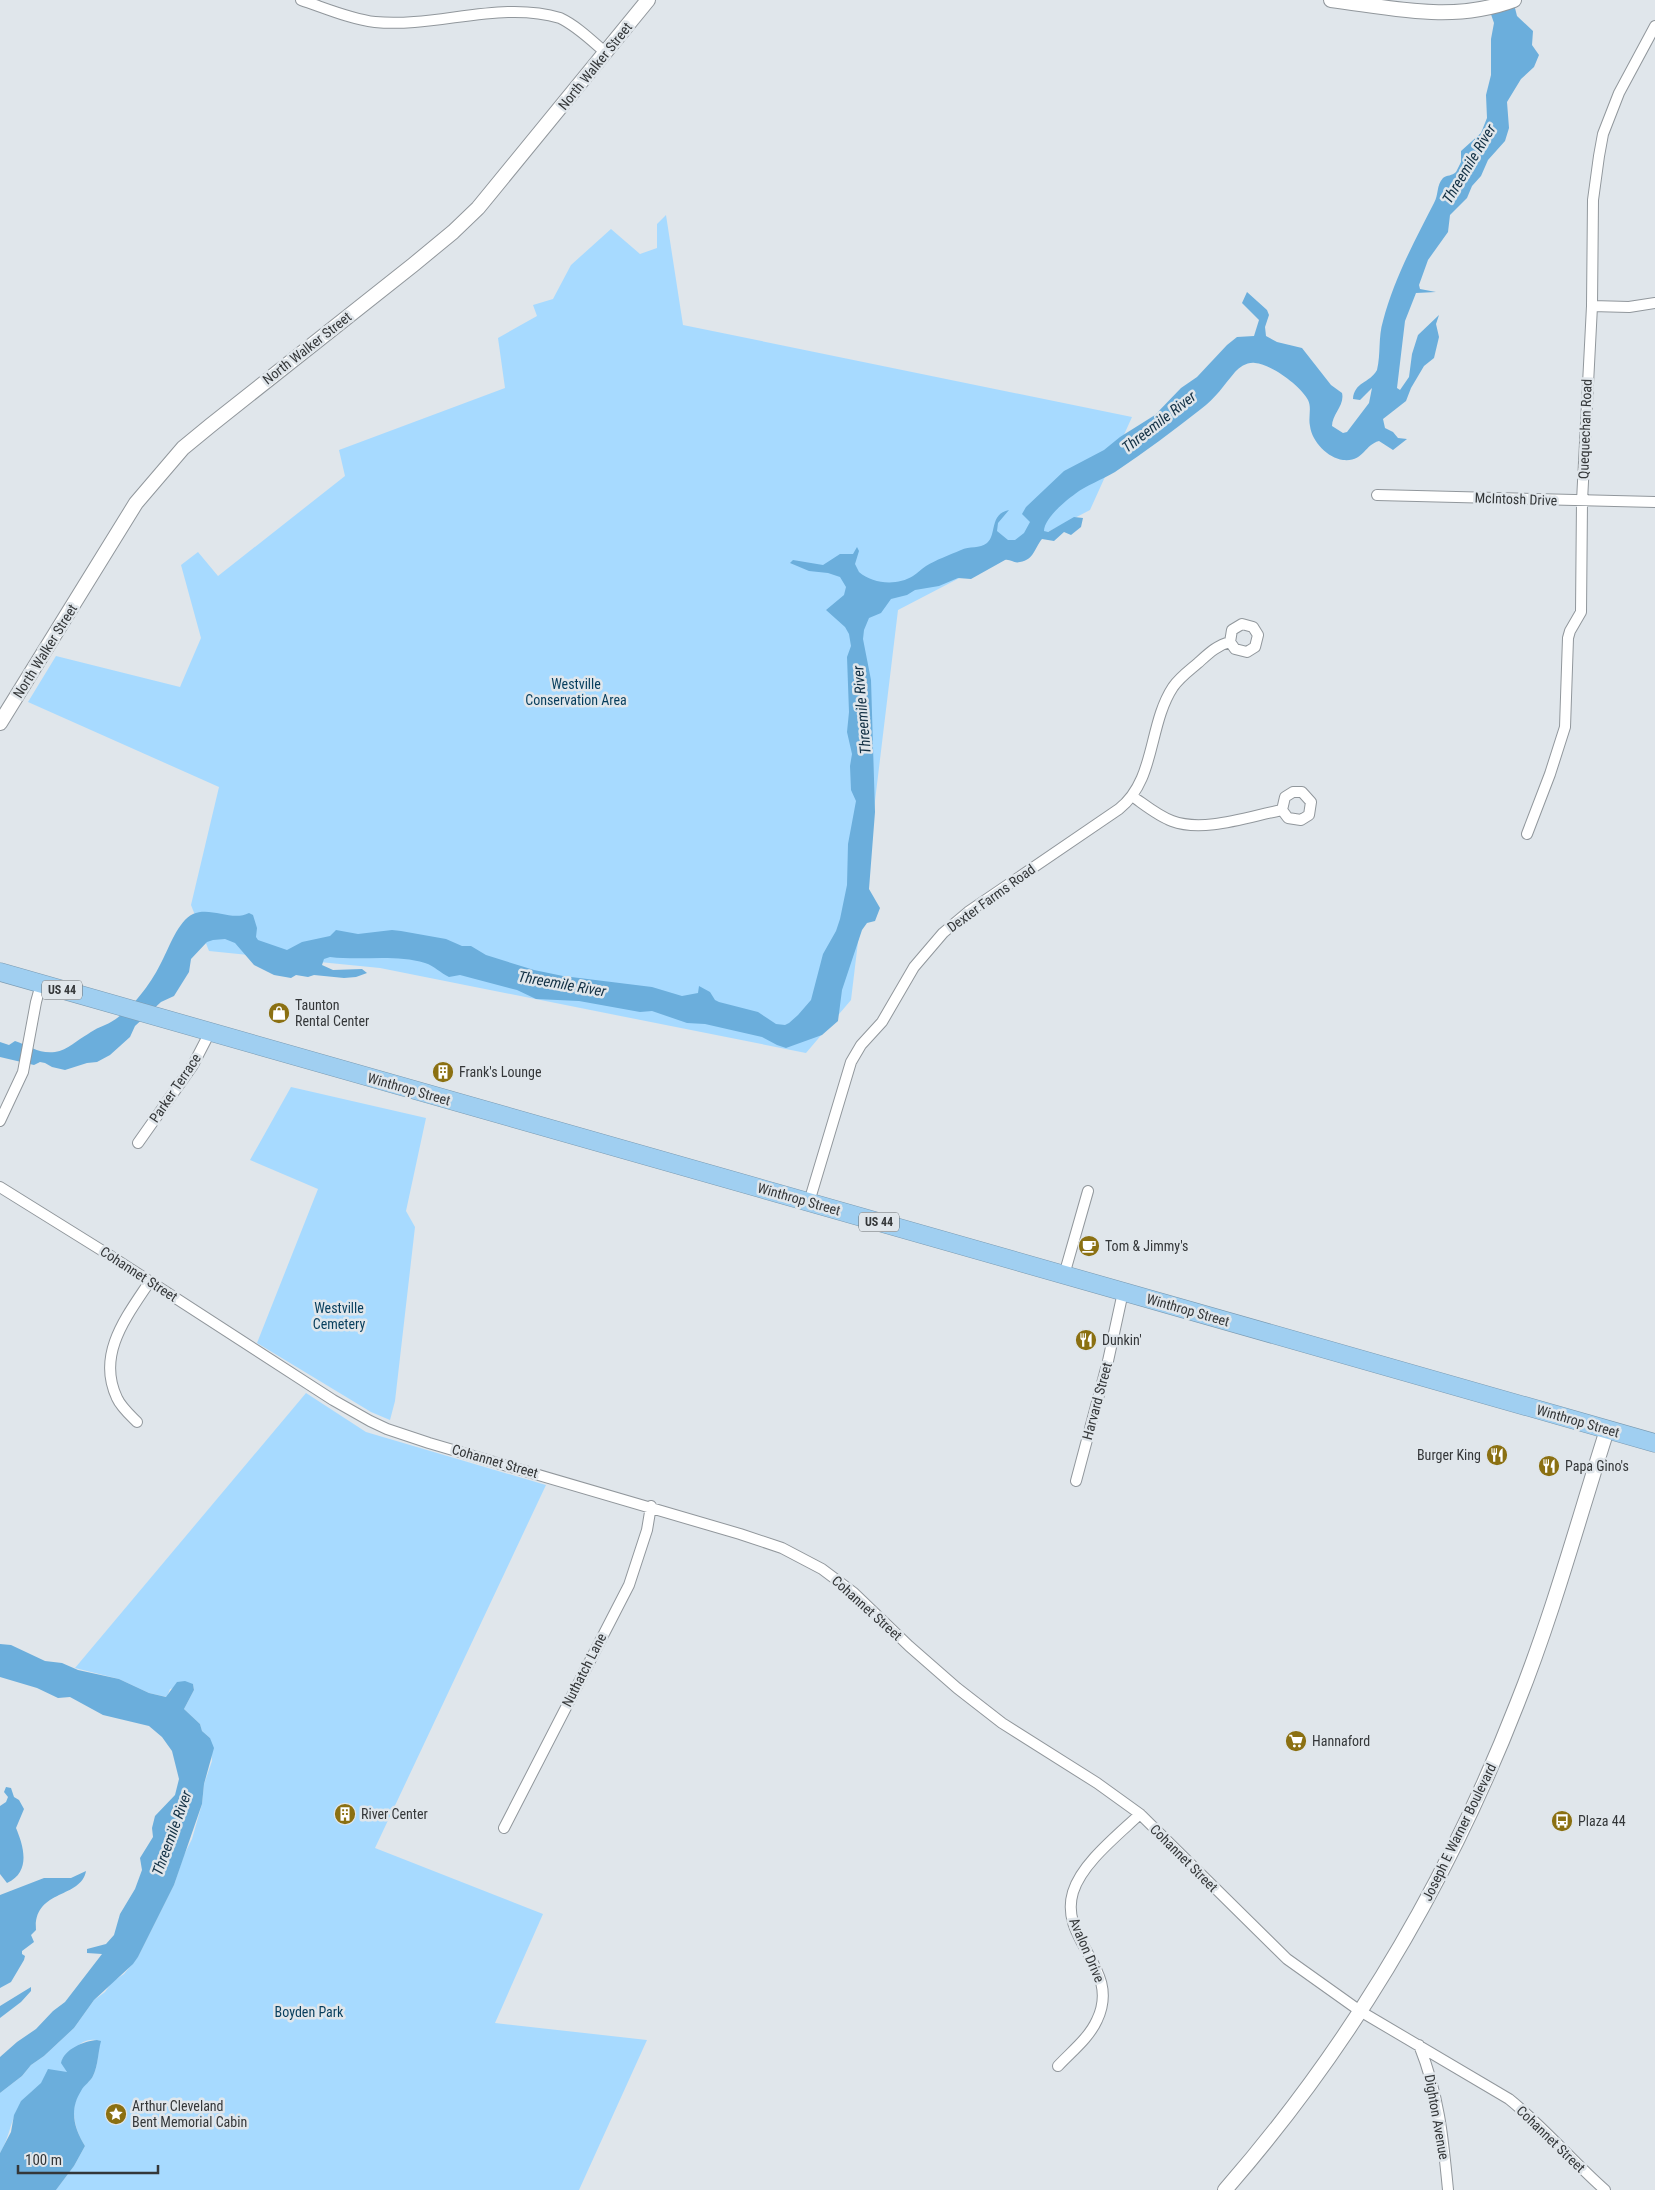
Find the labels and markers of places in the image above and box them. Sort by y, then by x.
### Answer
place label: Taunton Rental Center [295,997,369,1029]
shop icon: Taunton Rental Center [267,1001,291,1025]
building icon: Frank's Lounge [431,1060,455,1084]
place label: Frank's Lounge [459,1064,542,1080]
cafe icon: Tom & Jimmy's [1077,1234,1101,1258]
place label: Tom & Jimmy's [1105,1238,1189,1254]
restaurant icon: Dunkin' [1074,1328,1098,1352]
place label: Dunkin' [1102,1332,1142,1348]
restaurant icon: Burger King [1485,1443,1509,1467]
place label: Burger King [1417,1447,1481,1463]
restaurant icon: Papa Gino's [1537,1454,1561,1478]
place label: Papa Gino's [1565,1458,1629,1474]
supermarket icon: Hannaford [1284,1729,1308,1753]
place label: Hannaford [1312,1733,1370,1749]
building icon: River Center [333,1802,357,1826]
place label: River Center [361,1806,428,1822]
bus stop icon: Plaza 44 [1550,1809,1574,1833]
place label: Plaza 44 [1578,1813,1626,1829]
place label: Arthur Cleveland Bent Memorial Cabin [132,2098,247,2130]
place icon: Arthur Cleveland Bent Memorial Cabin [104,2102,128,2126]

